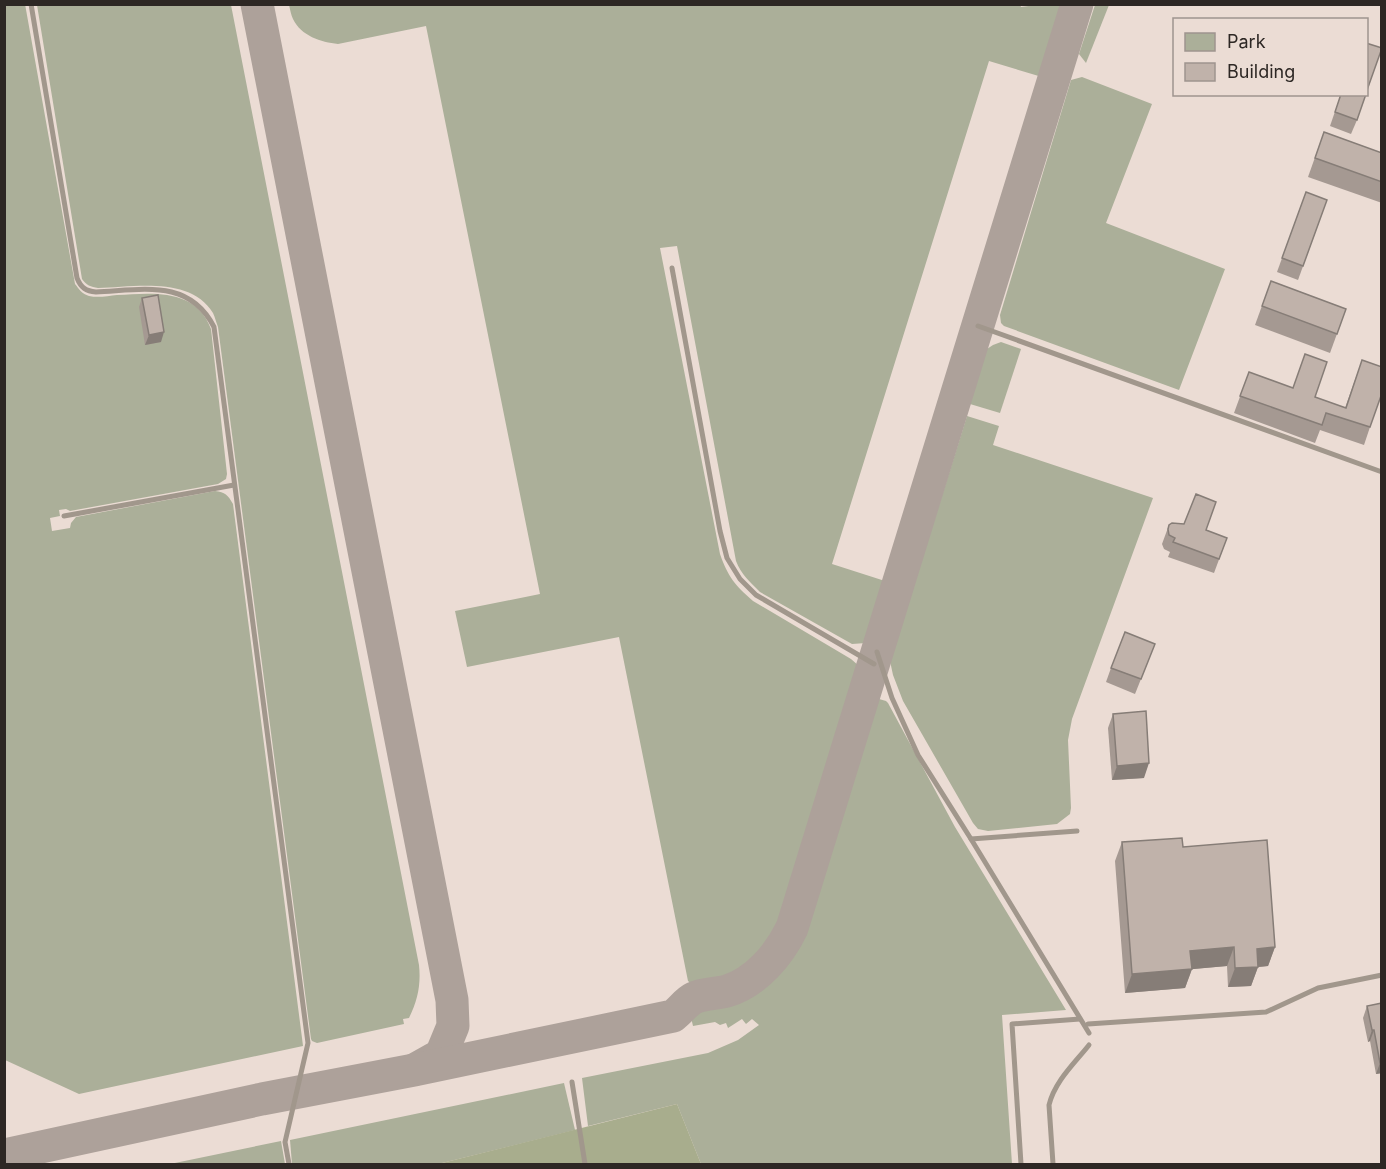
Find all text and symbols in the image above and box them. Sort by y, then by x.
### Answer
legend [1173,18,1368,96]
text: Park [1227,31,1266,52]
text: Building [1227,61,1295,82]

